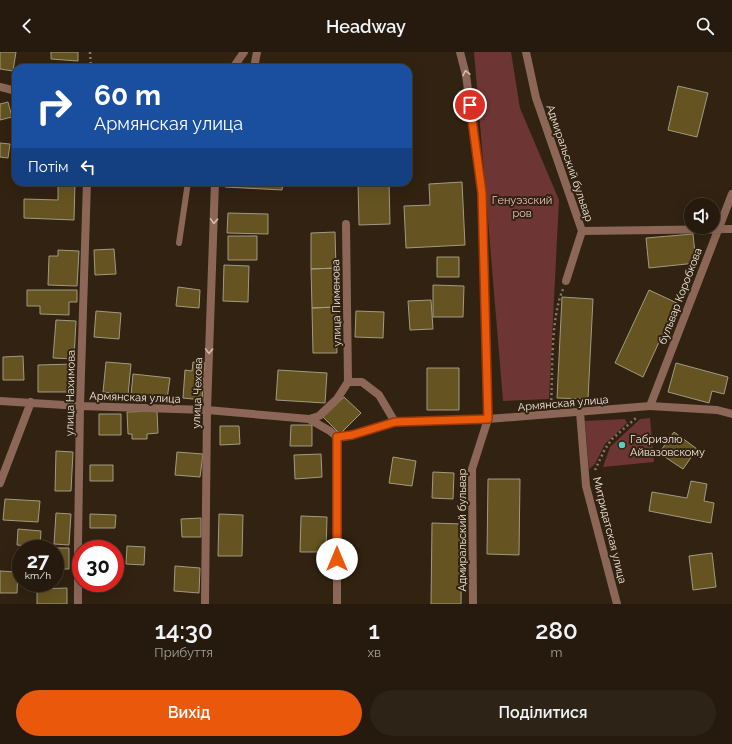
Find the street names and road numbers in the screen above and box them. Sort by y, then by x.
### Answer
street label: Адмиральский бульвар [543,103,596,224]
street label: бульвар Коробкова [656,246,705,346]
street label: улица Пименова [329,259,344,347]
street label: улица Нахимова [63,350,78,436]
street label: улица Чехова [190,357,205,429]
street label: Армянская улица [89,389,181,406]
street label: Армянская улица [517,393,609,414]
street label: Адмиральский бульвар [456,468,469,591]
street label: Митридатская улица [590,476,629,585]

